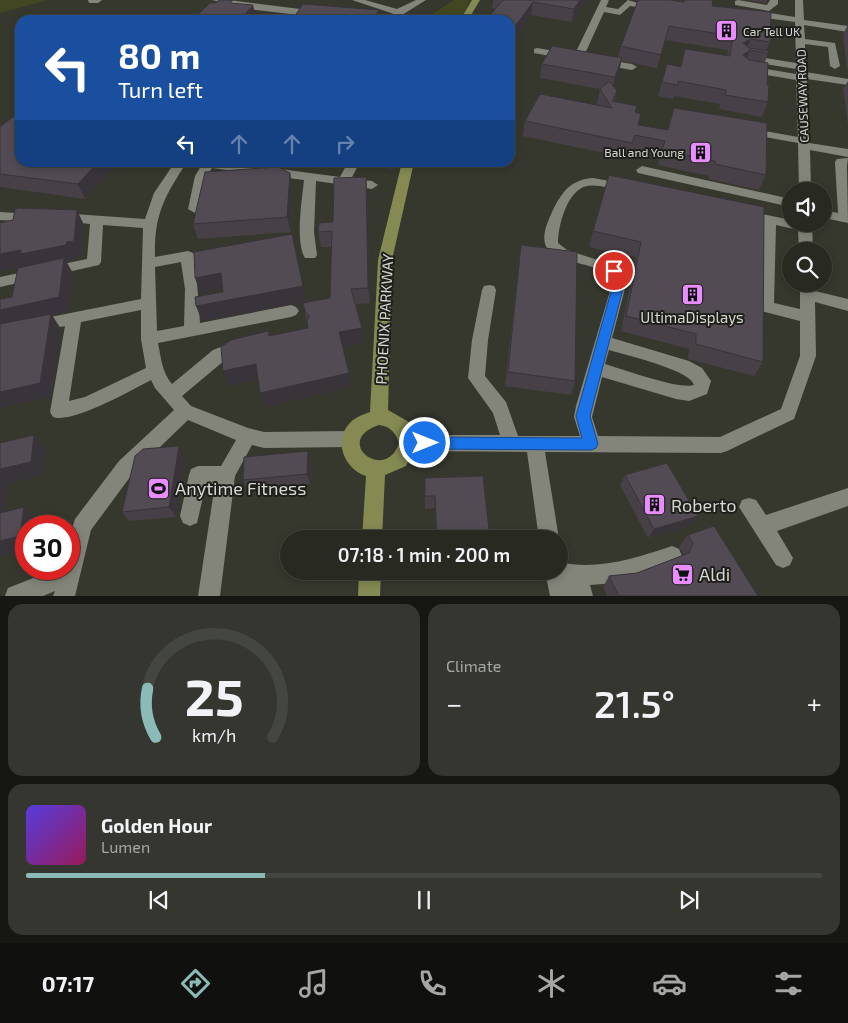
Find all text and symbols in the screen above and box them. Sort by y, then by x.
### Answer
building icon: Car Tell UK [715,19,739,43]
place label: Car Tell UK [743,24,800,38]
text: 80 m [118,34,200,76]
icon: left [35,35,100,100]
street label: CAUSEWAY ROAD [793,49,811,143]
text: Turn left [118,76,203,102]
icon: left [172,130,200,158]
icon: ahead [225,130,253,158]
icon: ahead [278,130,306,158]
icon: right [331,130,359,158]
building icon: Ball and Young [688,140,712,164]
place label: Ball and Young [604,145,684,159]
map controls [782,182,832,292]
button: sound [782,182,832,232]
button: search [782,242,832,292]
pin [593,250,635,292]
street label: PHOENIX PARKWAY [372,253,396,385]
icon: arrive [600,257,628,285]
building icon: UltimaDisplays [680,282,704,306]
place label: UltimaDisplays [640,308,744,326]
position arrow [398,416,450,468]
sports icon: Anytime Fitness [147,476,171,500]
place label: Anytime Fitness [175,477,306,499]
building icon: Roberto [643,493,667,517]
place label: Roberto [671,494,736,516]
speed limit sign: 30 [15,515,80,580]
text: 07:18 · 1 min · 200 m [338,543,510,566]
supermarket icon: Aldi [671,562,695,586]
place label: Aldi [699,563,730,585]
text: Climate [446,656,501,675]
text: 25 [185,664,243,726]
text: 21.5° [594,680,675,726]
text: − [446,686,462,720]
text: + [807,686,822,720]
text: km/h [192,724,236,746]
text: Golden Hour [101,814,212,837]
text: Lumen [101,837,150,856]
icon: previous [145,886,173,914]
icon: pause [410,886,438,914]
icon: next [675,886,703,914]
icon: directions [178,966,213,1001]
icon: music [296,966,331,1001]
icon: phone [415,966,450,1001]
icon: climate [534,966,569,1001]
icon: car [652,966,687,1001]
icon: filters [771,966,806,1001]
text: 07:17 [42,970,94,996]

